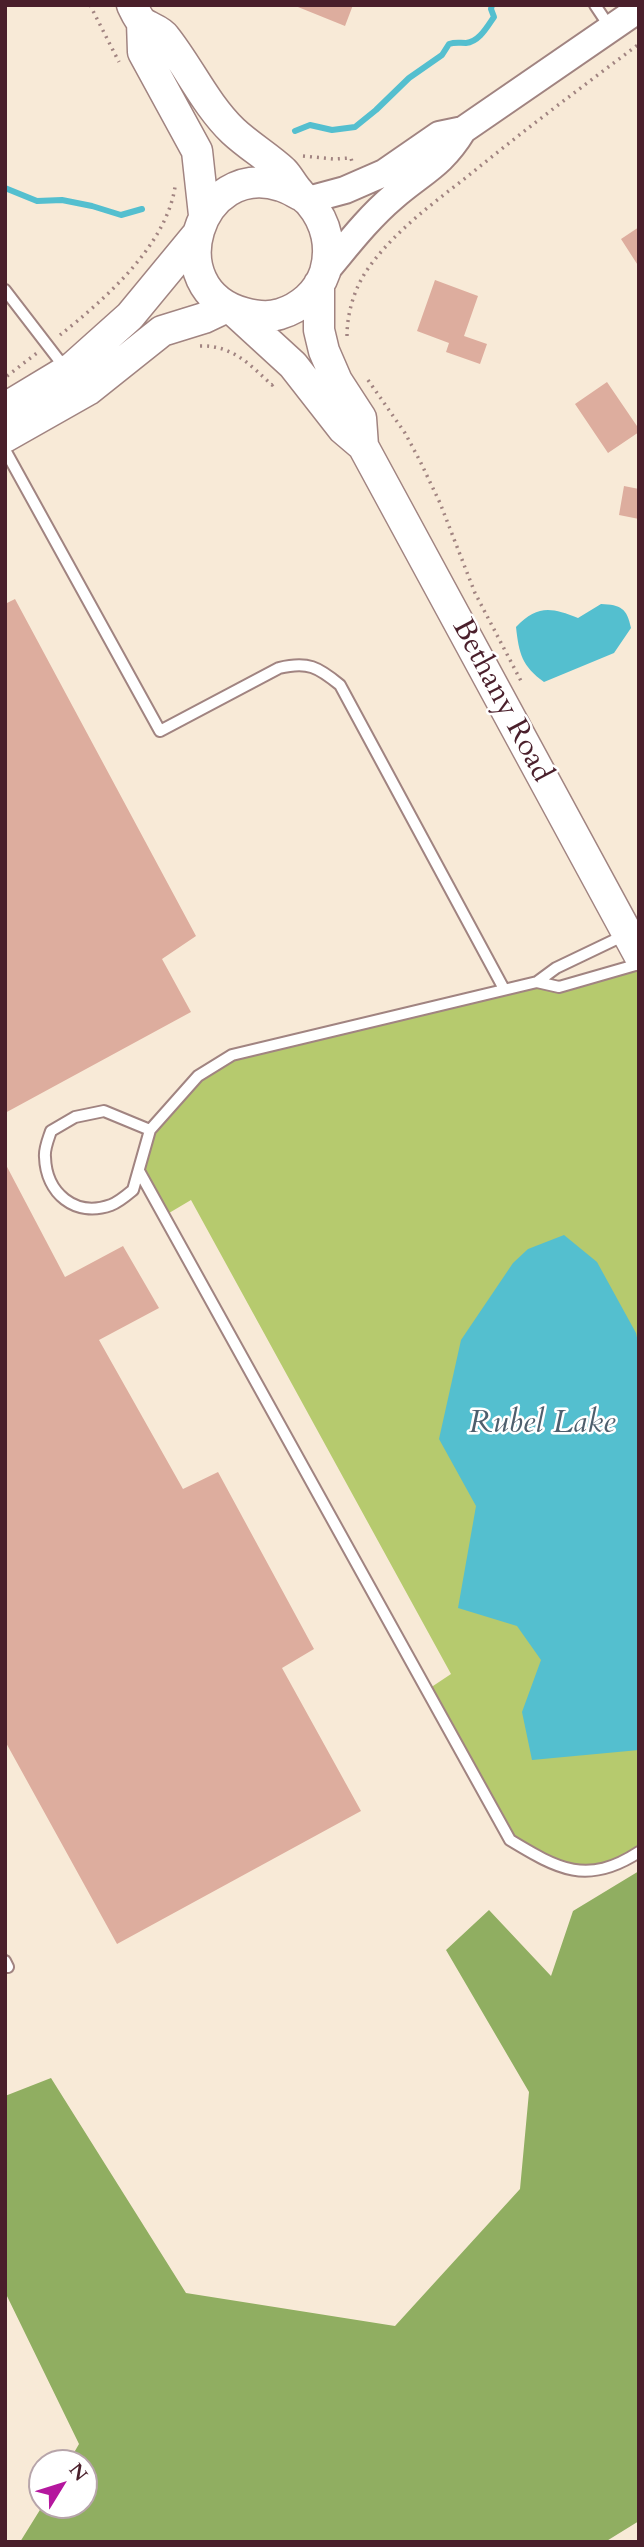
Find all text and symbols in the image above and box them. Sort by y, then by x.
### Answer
street label: Bethany Road [443,613,559,789]
water label: Rubel Lake [469,1406,615,1444]
north arrow [28,2449,98,2519]
text: N [63,2458,93,2487]

